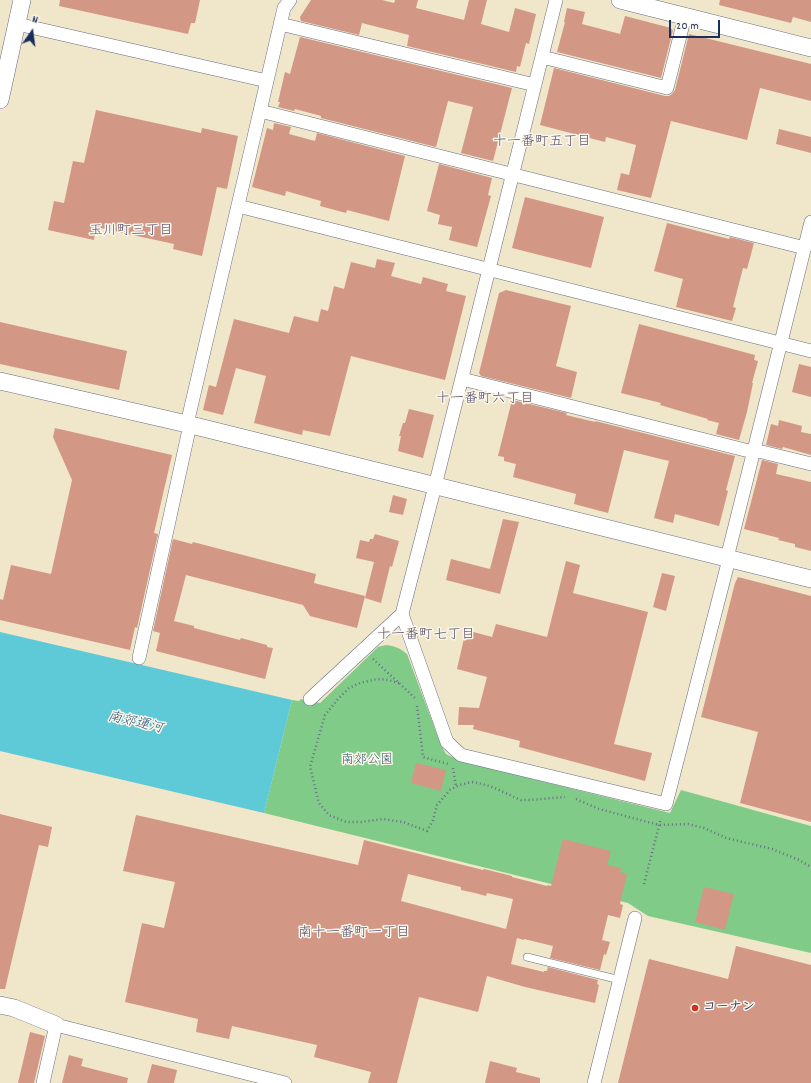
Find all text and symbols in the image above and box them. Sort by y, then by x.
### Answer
north arrow [12,12,52,52]
text: N [30,12,39,29]
scale bar [671,12,722,38]
text: 20 m [676,18,699,35]
district label: 十一番町五丁目 [493,135,591,151]
district label: 玉川町三丁目 [89,224,173,240]
district label: 十一番町六丁目 [436,392,534,408]
district label: 十一番町七丁目 [377,628,475,644]
water label: 南郊運河 [106,710,164,738]
park label: 南郊公園 [341,753,393,769]
district label: 南十一番町一丁目 [298,926,410,942]
place label: コーナン [703,1000,755,1016]
marker: コーナン [690,1003,700,1013]

